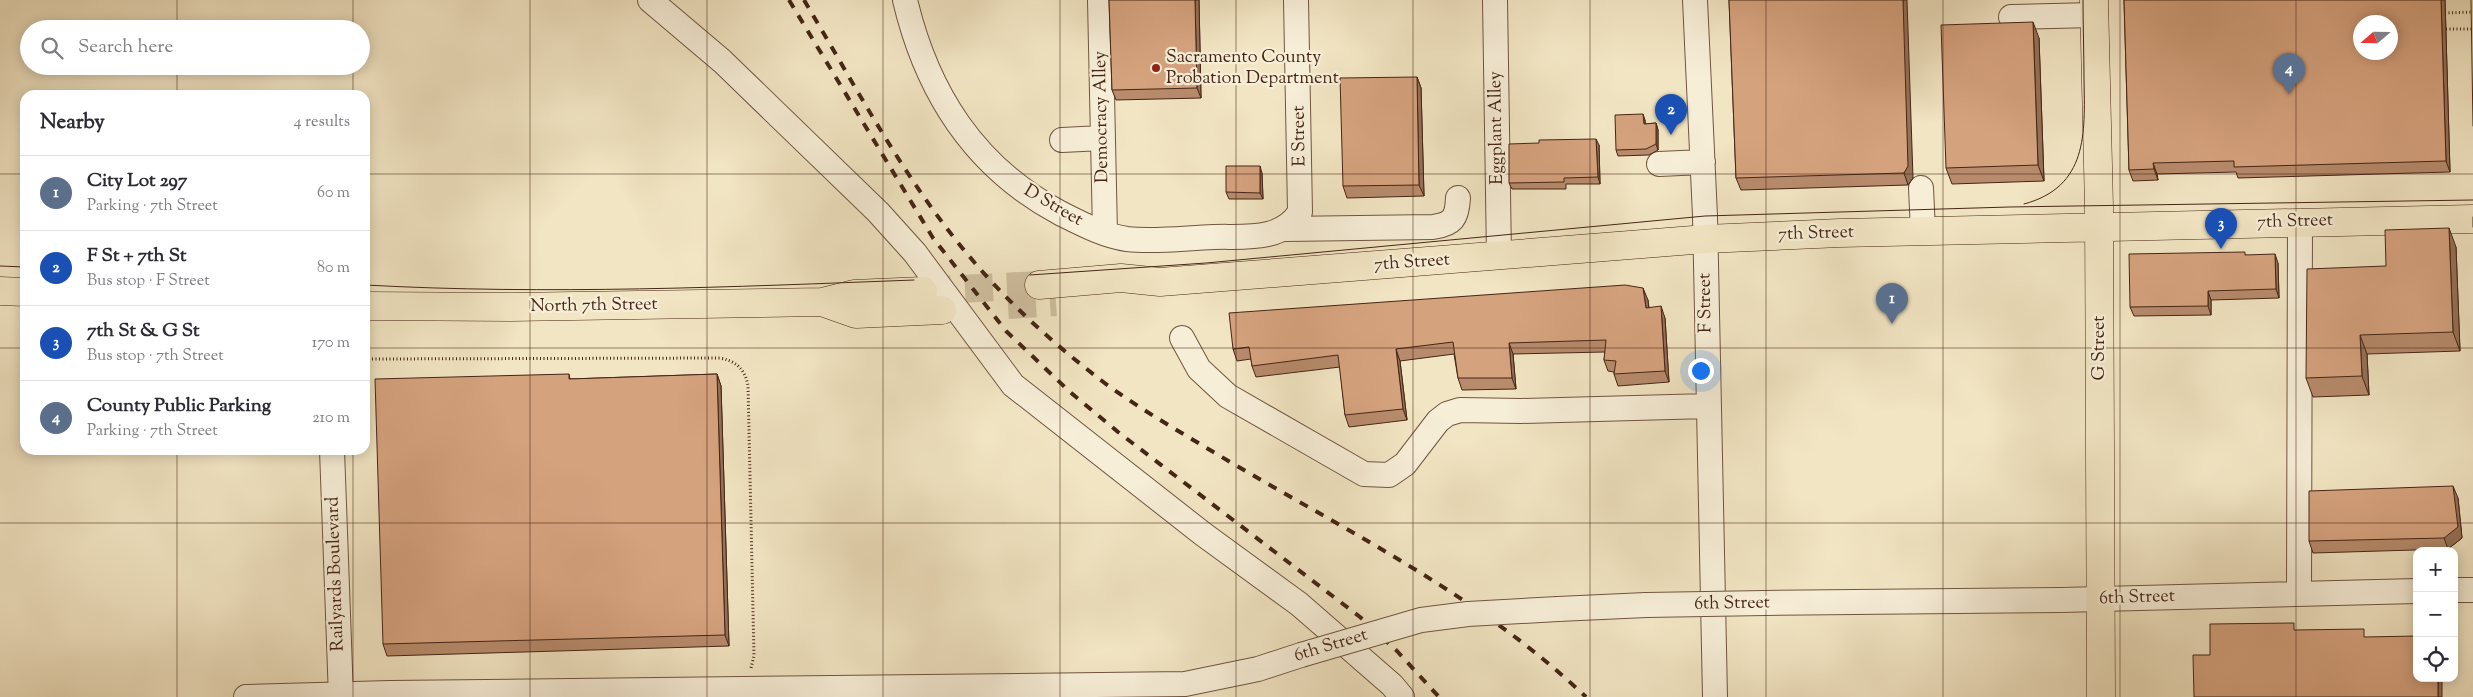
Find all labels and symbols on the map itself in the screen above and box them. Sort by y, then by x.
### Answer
north arrow [2353,15,2398,60]
place label: Sacramento County Probation Department [1166,45,1339,92]
street label: Democracy Alley [1088,51,1116,183]
pin: 4 [2273,53,2305,94]
marker: Sacramento County Probation Department [1150,62,1162,74]
street label: Eggplant Alley [1483,71,1511,185]
pin: 2 [1655,94,1687,135]
street label: E Street [1286,105,1314,167]
street label: D Street [1019,179,1087,233]
pin: 3 [2205,208,2237,249]
street label: 7th Street [2257,208,2333,236]
street label: 7th Street [1778,220,1854,248]
street label: 7th Street [1373,247,1451,279]
street label: F Street [1692,273,1720,333]
pin: 1 [1876,283,1908,324]
street label: North 7th Street [530,292,658,320]
street label: G Street [2087,315,2113,381]
your location [1688,358,1714,384]
street label: Railyards Boulevard [320,496,352,652]
street label: 6th Street [2099,584,2175,612]
street label: 6th Street [1694,590,1770,618]
street label: 6th Street [1291,622,1371,670]

